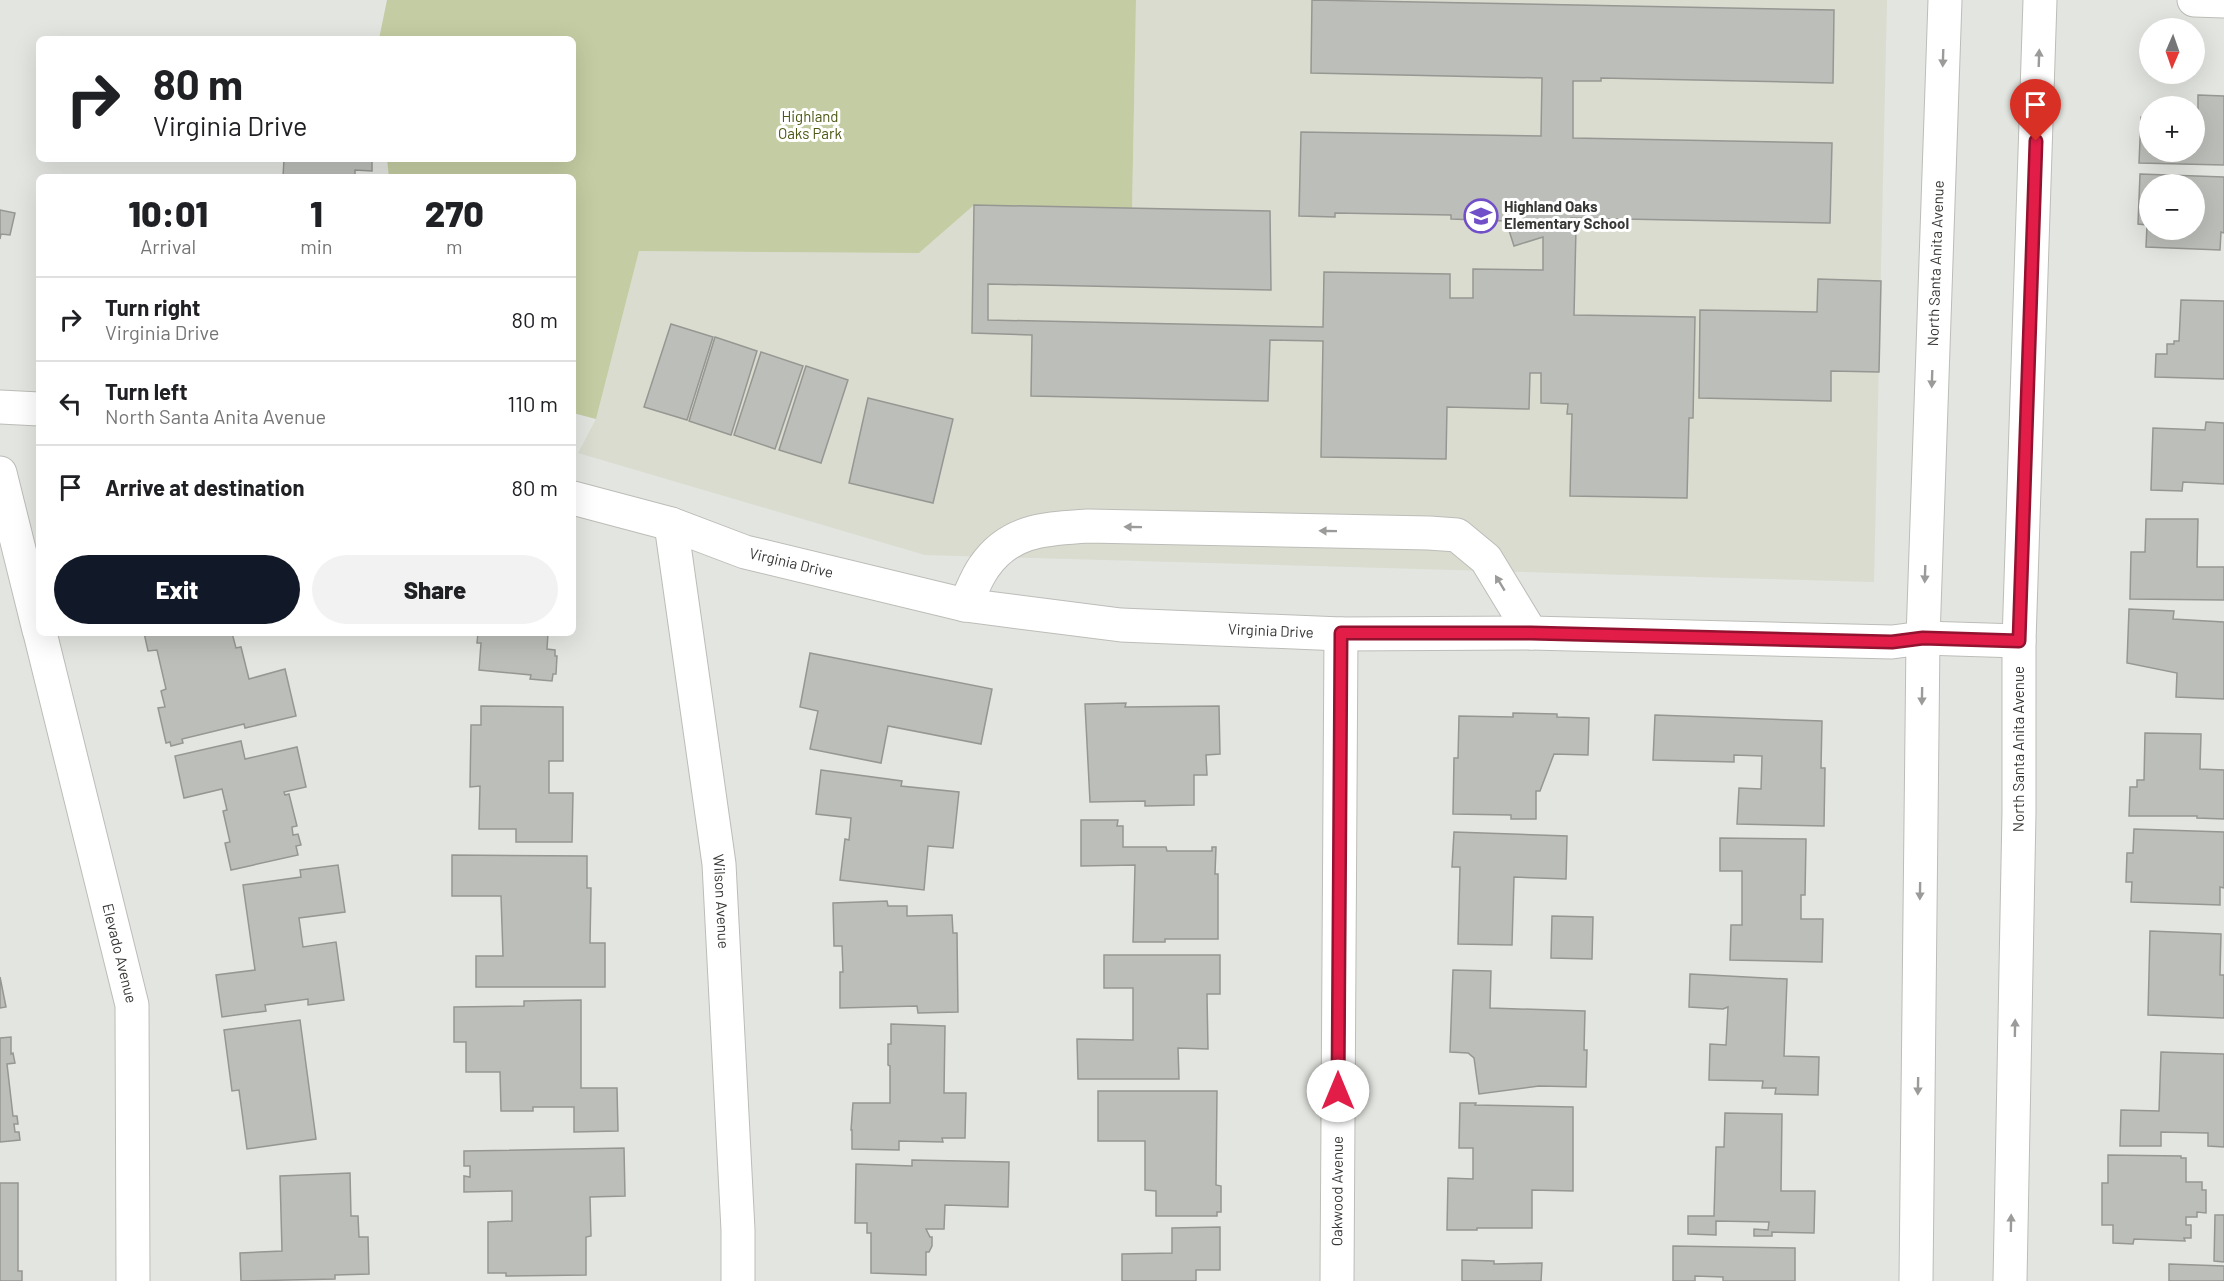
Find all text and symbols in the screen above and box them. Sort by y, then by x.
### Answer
north arrow [2139,18,2205,84]
map controls [2139,18,2205,240]
one-way arrow [1938,49,1948,68]
one-way arrow [2034,49,2043,68]
text: 80 m [153,58,243,108]
icon: right [54,60,132,138]
pin [2010,79,2061,141]
icon: arrive [2019,88,2052,121]
button: + [2139,96,2205,162]
park label: Highland Oaks Park [778,107,842,142]
text: Virginia Drive [153,109,307,141]
button: − [2139,174,2205,240]
street label: North Santa Anita Avenue [1923,180,1947,347]
text: 10:01 [128,191,208,234]
text: 1 [310,191,323,234]
text: 270 [425,191,484,234]
place label: Highland Oaks Elementary School [1504,197,1629,232]
school or university icon: Highland Oaks Elementary School [1463,198,1499,234]
text: Arrival [140,234,196,258]
text: min [300,234,333,258]
text: m [446,234,463,258]
text: Turn right [105,294,200,320]
icon: right [54,303,87,336]
text: 80 m [512,306,558,332]
text: Virginia Drive [105,320,219,344]
one-way arrow [1927,370,1937,389]
text: Turn left [105,378,188,404]
icon: left [54,387,87,420]
text: 110 m [508,390,558,416]
text: North Santa Anita Avenue [105,404,326,428]
icon: arrive [54,471,87,504]
text: Arrive at destination [105,474,304,500]
text: 80 m [512,474,558,500]
one-way arrow [1123,522,1142,532]
one-way arrow [1318,526,1337,536]
street label: Virginia Drive [748,543,835,581]
button: Exit [54,555,300,624]
button: Share [312,555,558,624]
one-way arrow [1920,565,1930,584]
one-way arrow [1495,575,1506,591]
street label: Virginia Drive [1228,619,1314,641]
street label: North Santa Anita Avenue [2009,666,2027,832]
one-way arrow [1917,687,1927,706]
street label: Wilson Avenue [710,853,733,949]
one-way arrow [1915,882,1925,901]
street label: Elevado Avenue [99,901,141,1005]
one-way arrow [2010,1018,2020,1037]
position arrow [1306,1059,1370,1123]
one-way arrow [1913,1077,1923,1096]
street label: Oakwood Avenue [1327,1136,1346,1246]
one-way arrow [2006,1213,2016,1232]

